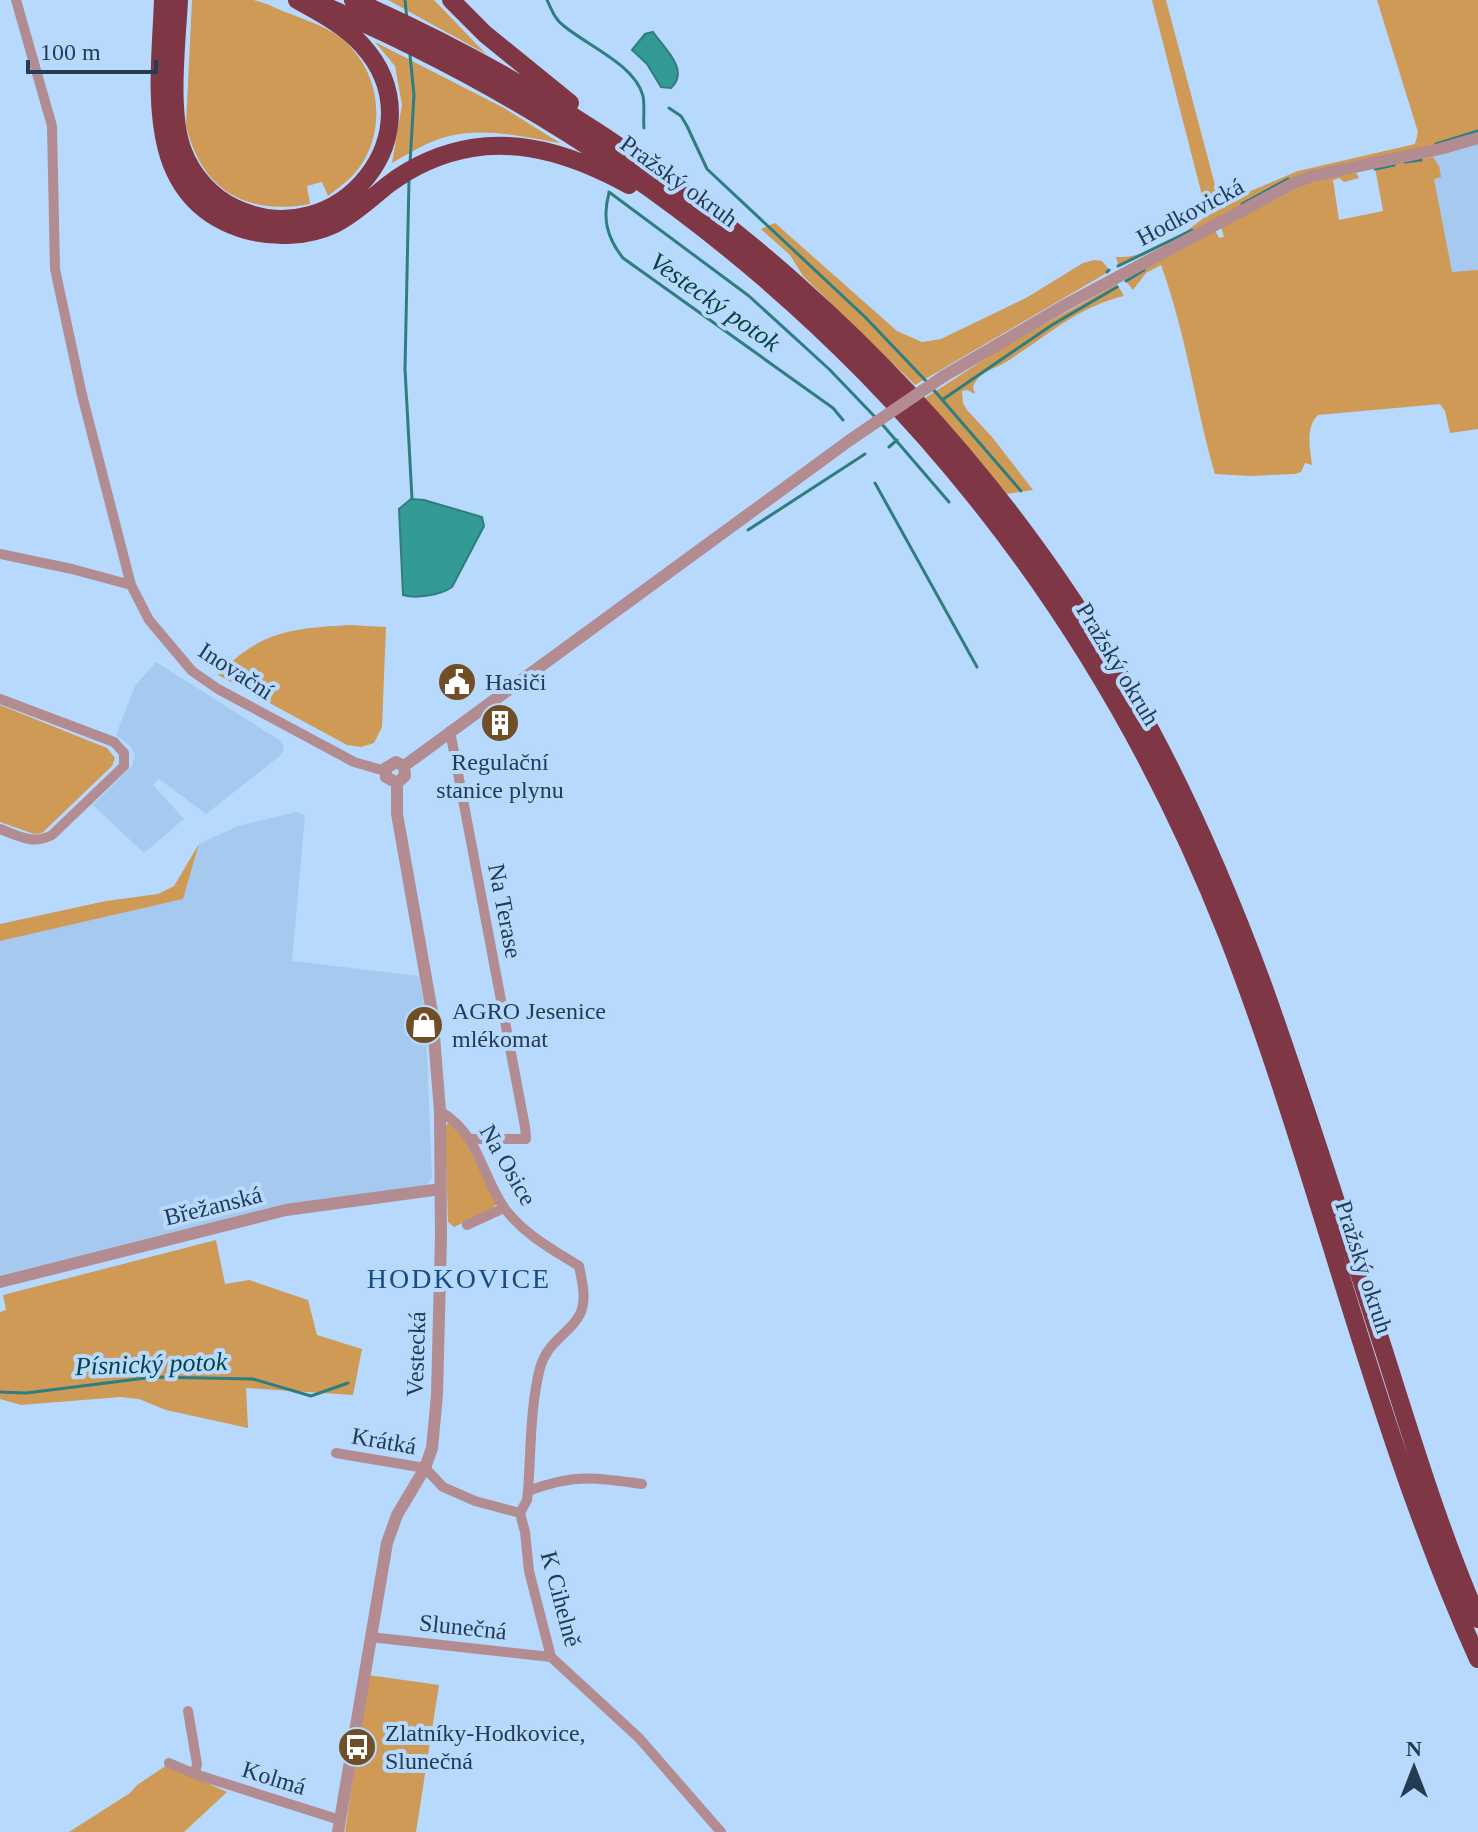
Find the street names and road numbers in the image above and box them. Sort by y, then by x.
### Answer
street label: Pražský okruh [616,130,742,232]
street label: Hodkovická [1132,173,1248,251]
street label: Pražský okruh [1071,598,1165,730]
street label: Inovační [194,637,279,705]
street label: Na Terase [483,861,527,961]
street label: Na Osice [475,1120,541,1210]
street label: Břežanská [161,1181,265,1231]
street label: Pražský okruh [1330,1197,1398,1337]
street label: Vestecká [402,1311,430,1397]
street label: Krátká [350,1423,419,1460]
street label: K Cihelně [536,1548,586,1650]
street label: Slunečná [418,1609,508,1645]
street label: Kolmá [239,1756,309,1800]

